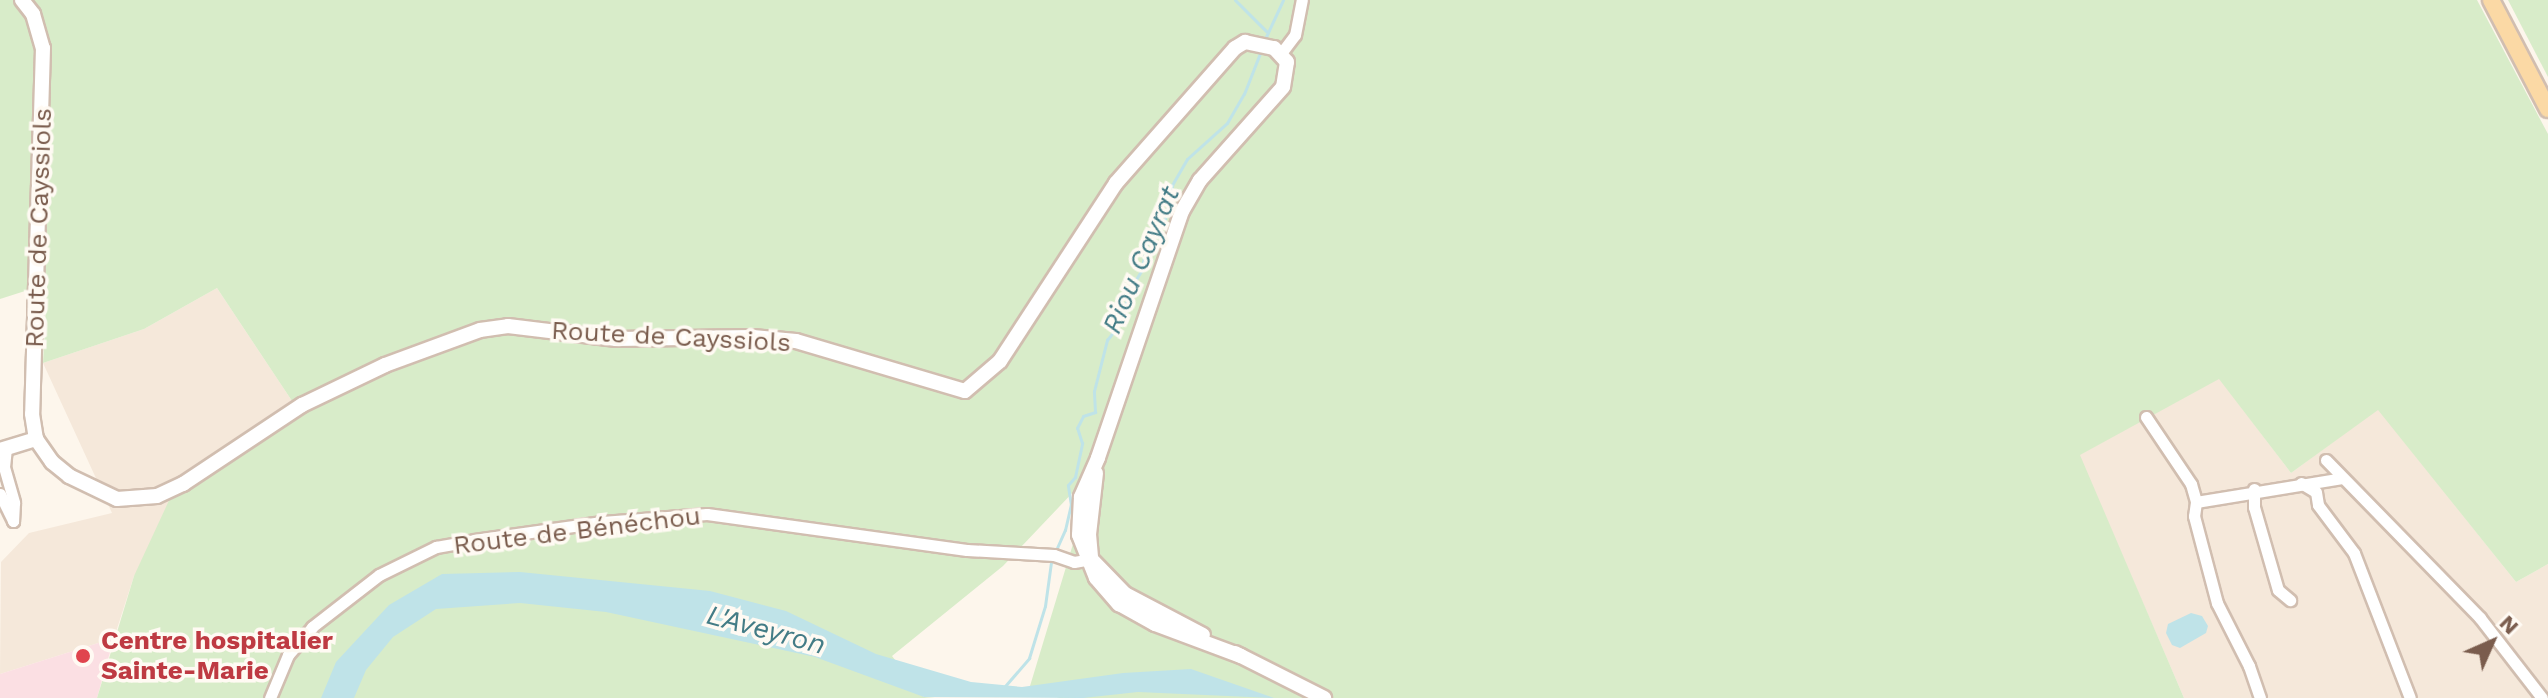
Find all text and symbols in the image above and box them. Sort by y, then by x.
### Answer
street label: Route de Cayssiols [19,108,59,348]
water label: Riou Cayrat [1095,181,1187,339]
street label: Route de Cayssiols [550,315,792,359]
street label: Route de Bénéchou [452,500,702,562]
water label: L'Aveyron [703,598,829,662]
north arrow [2452,602,2532,682]
text: N [2495,610,2524,639]
place label: Centre hospitalier Sainte-Marie [101,625,333,686]
marker: Centre hospitalier Sainte-Marie [72,645,94,667]

